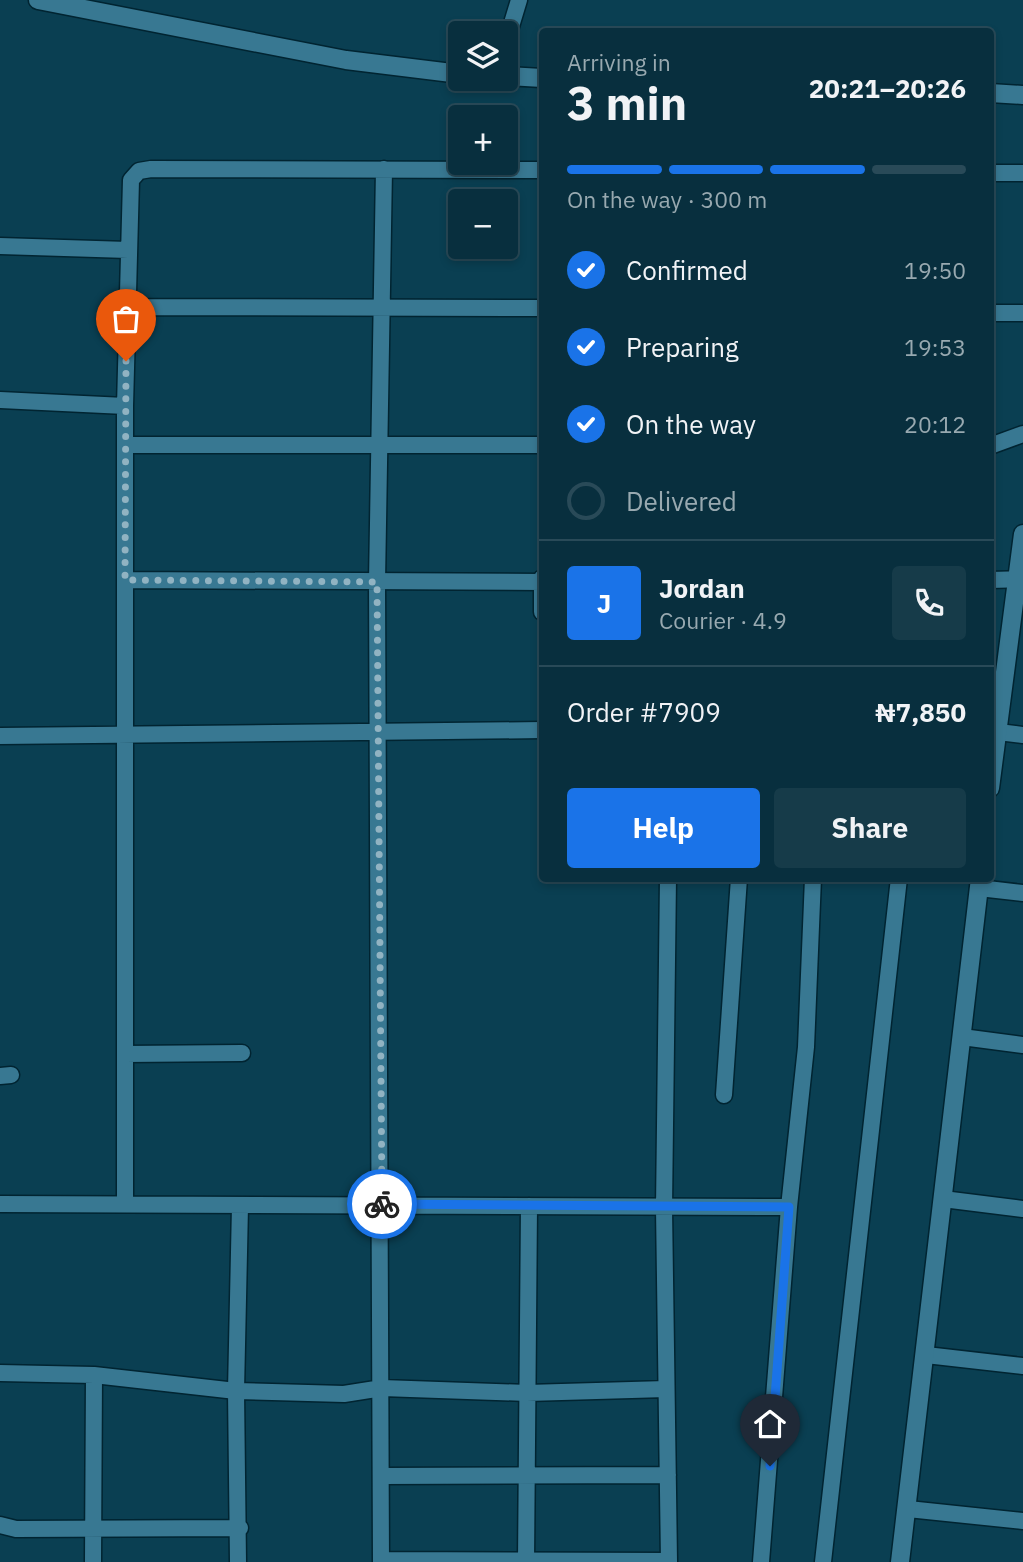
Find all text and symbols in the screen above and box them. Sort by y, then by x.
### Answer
map controls [448,21,518,259]
button: layers [448,21,518,91]
text: Arriving in [567,47,671,77]
text: 20:21–20:26 [809,71,966,105]
text: 3 min [567,73,687,133]
button: + [448,105,518,175]
text: On the way · 300 m [567,184,767,214]
button: − [448,189,518,259]
icon: check [567,251,605,289]
text: Confirmed [626,253,748,287]
text: 19:50 [904,255,966,285]
pin [96,289,156,361]
icon: bag [107,300,145,338]
icon: check [567,328,605,366]
text: Preparing [626,330,739,364]
text: 19:53 [904,332,966,362]
icon: check [567,405,605,443]
text: On the way [626,407,756,441]
text: 20:12 [904,409,966,439]
text: Delivered [626,484,737,518]
button: phone [892,566,966,640]
text: Jordan [659,571,745,605]
text: J [597,586,611,620]
text: Courier · 4.9 [659,605,787,635]
text: Order #7909 [567,695,721,729]
text: ₦7,850 [875,695,966,729]
button: Help [567,788,760,868]
button: Share [774,788,966,868]
courier [347,1169,417,1239]
icon: bike [363,1185,401,1223]
pin [740,1394,800,1466]
icon: home [751,1405,789,1443]

